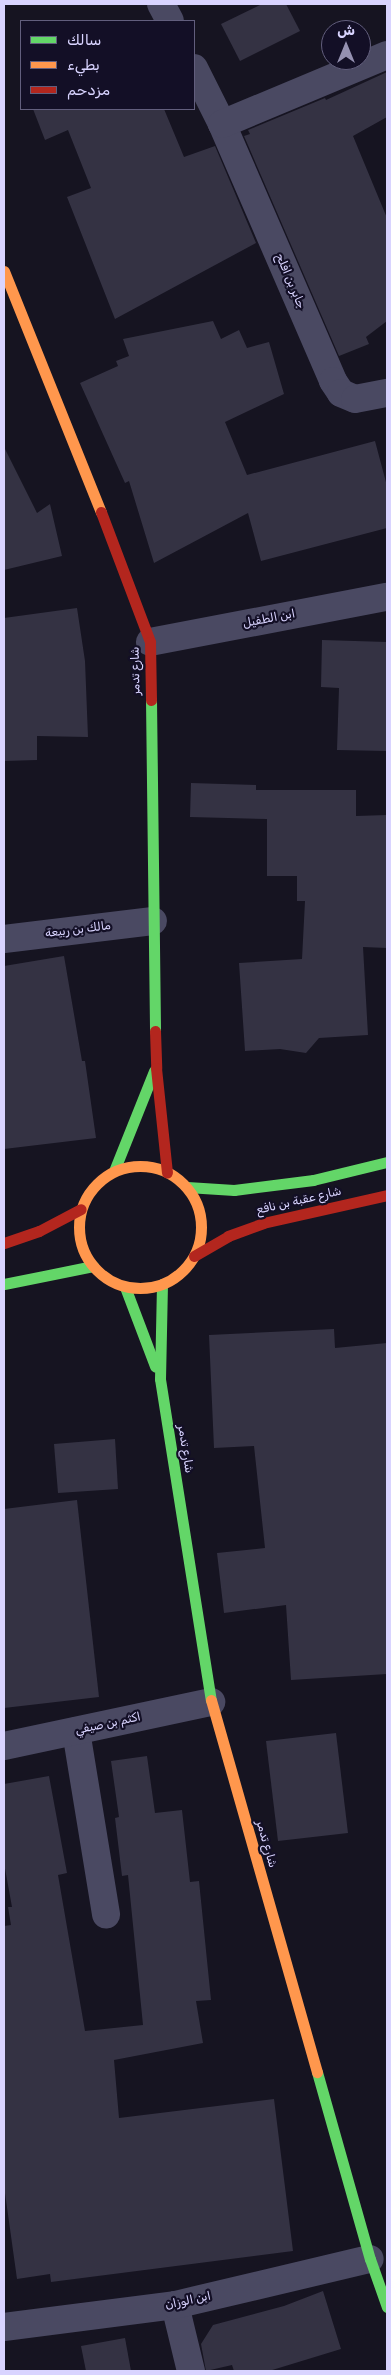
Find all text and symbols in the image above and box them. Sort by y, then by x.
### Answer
legend [20,20,195,110]
north arrow [321,20,371,70]
text: ش [337,22,355,39]
text: سالك [67,31,102,49]
text: بطيء [67,56,100,74]
text: مزدحم [67,81,110,99]
street label: جابر بن افلح [272,251,308,311]
street label: ابن الطفيل [242,607,296,631]
street label: شارع تدمر [128,646,144,696]
street label: مالك بن ربيعة [44,919,112,941]
street label: شارع عقبة بن نافع [255,1184,343,1218]
street label: شارع تدمر [174,1424,196,1474]
street label: اكثم بن صيفي [74,1710,142,1738]
street label: شارع تدمر [252,1819,280,1869]
street label: ابن الوزان [164,2289,212,2313]

